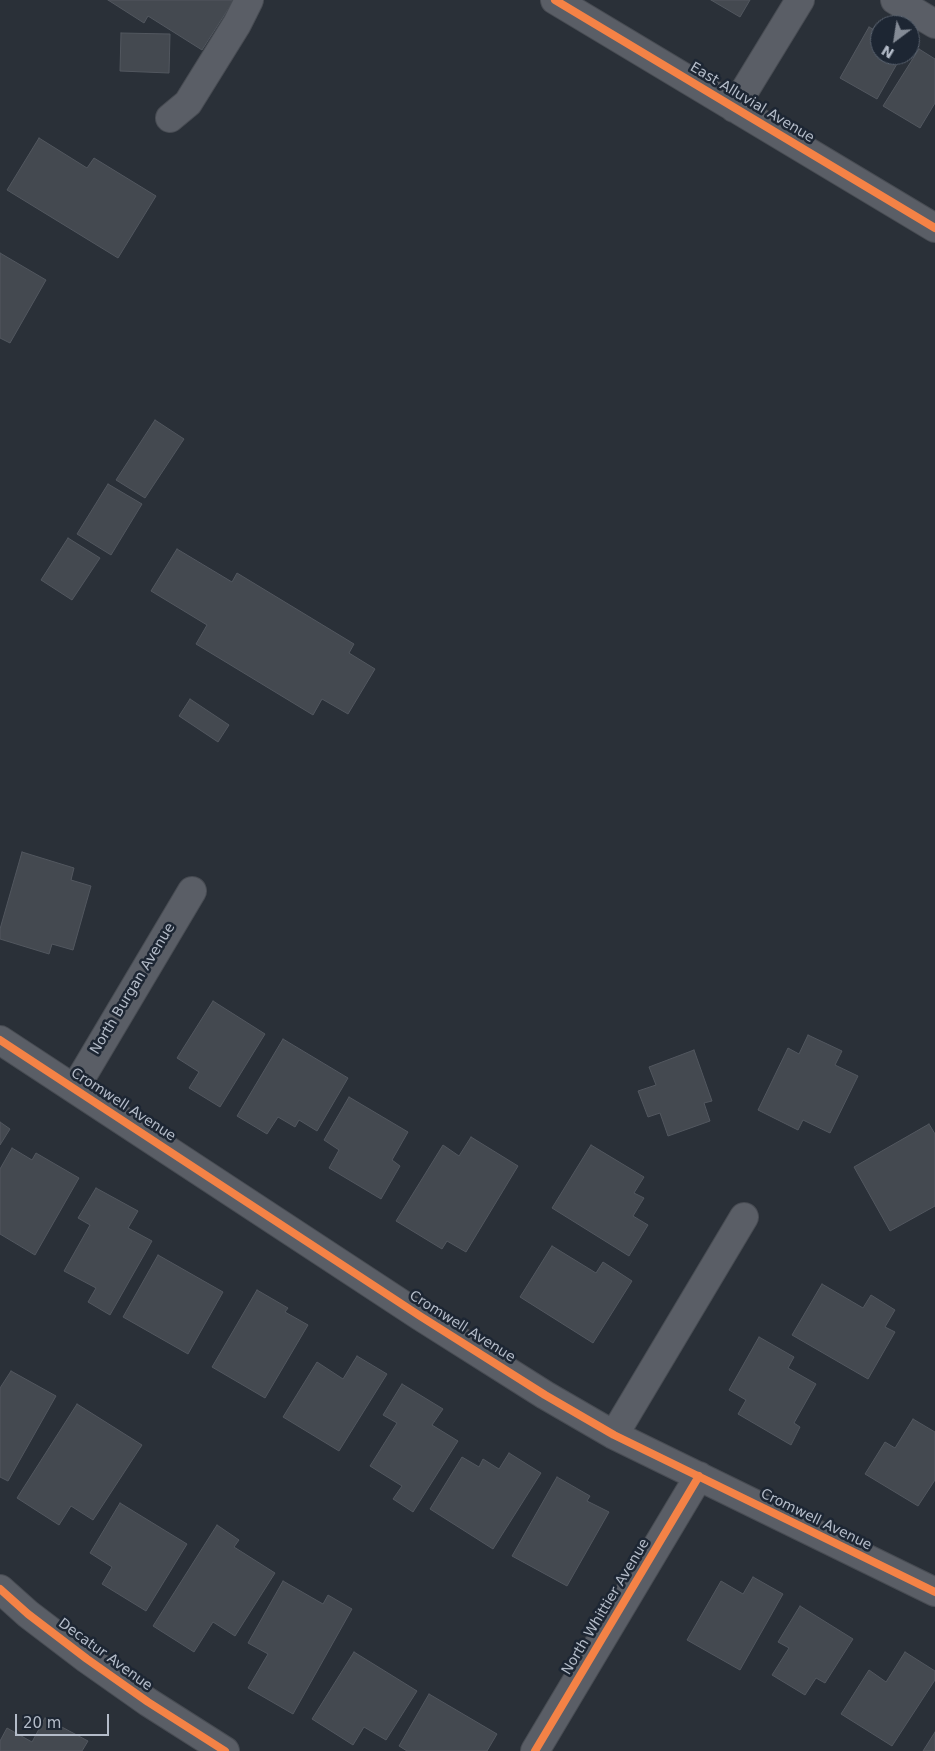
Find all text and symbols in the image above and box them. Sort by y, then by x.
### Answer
north arrow [870,15,920,65]
text: N [879,42,897,62]
street label: East Alluvial Avenue [687,59,817,147]
street label: North Burgan Avenue [87,920,179,1058]
street label: Cromwell Avenue [67,1065,179,1145]
street label: Cromwell Avenue [406,1288,518,1366]
street label: Cromwell Avenue [758,1486,874,1554]
street label: North Whittier Avenue [559,1536,653,1678]
street label: Decatur Avenue [55,1615,155,1695]
scale bar [18,1704,111,1736]
text: 20 m [23,1714,61,1732]

